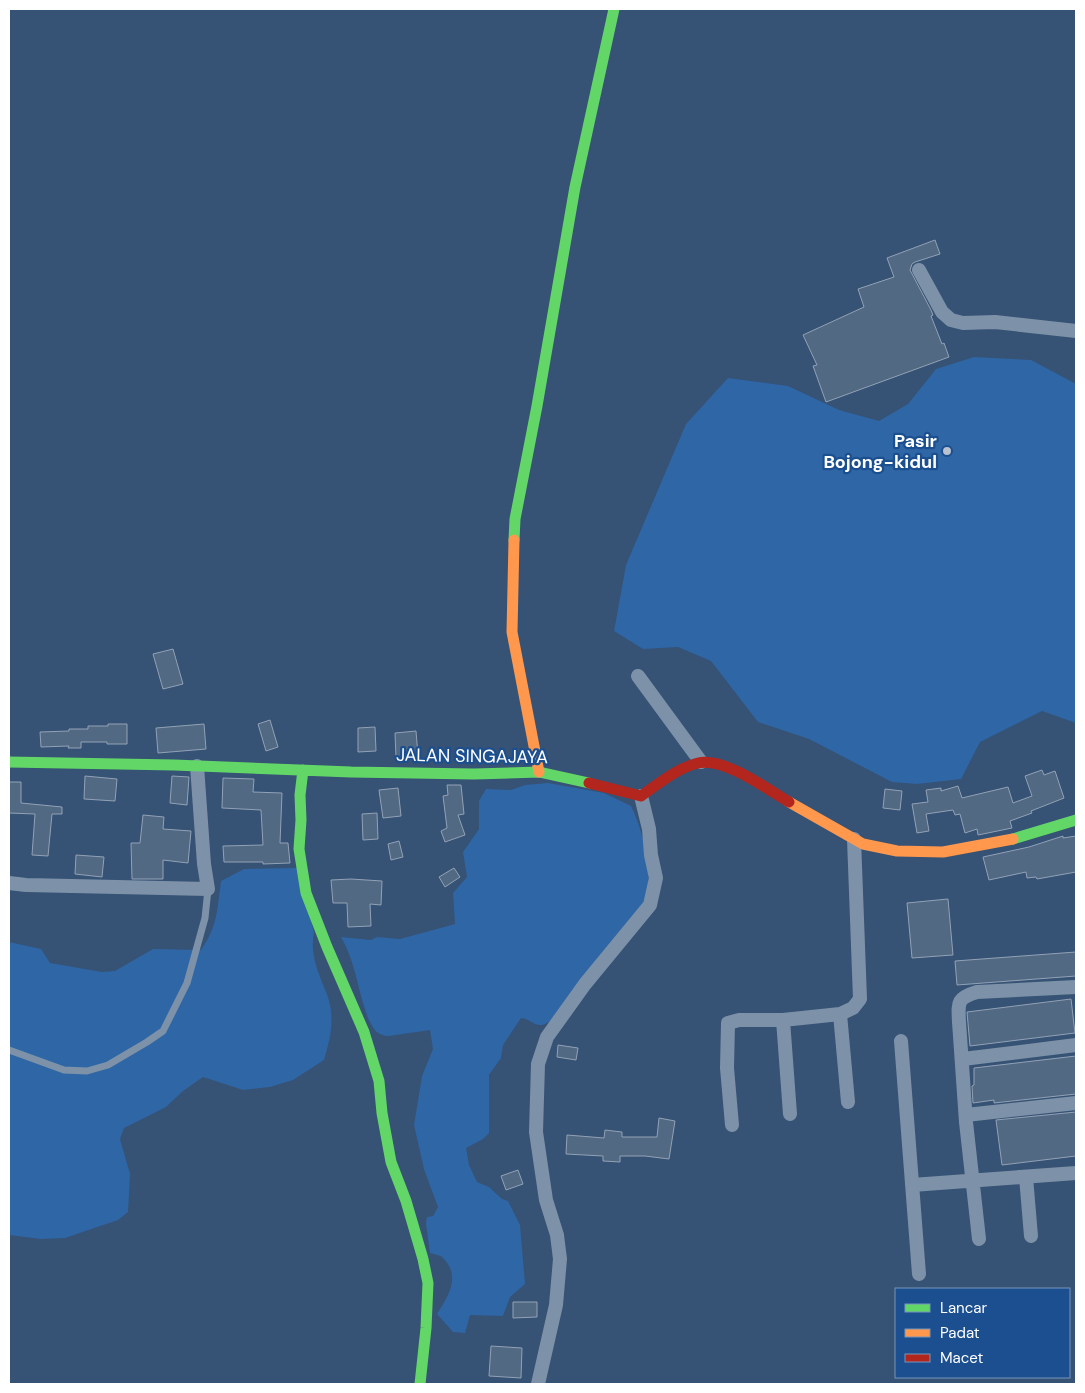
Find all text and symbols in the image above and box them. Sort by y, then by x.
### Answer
place label: Pasir Bojong-kidul [823,429,937,474]
marker: Pasir Bojong-kidul [941,445,953,457]
street label: JALAN SINGAJAYA [396,743,548,769]
legend [895,1288,1070,1378]
text: Lancar [940,1298,987,1318]
text: Padat [940,1323,980,1343]
text: Macet [940,1348,984,1368]

